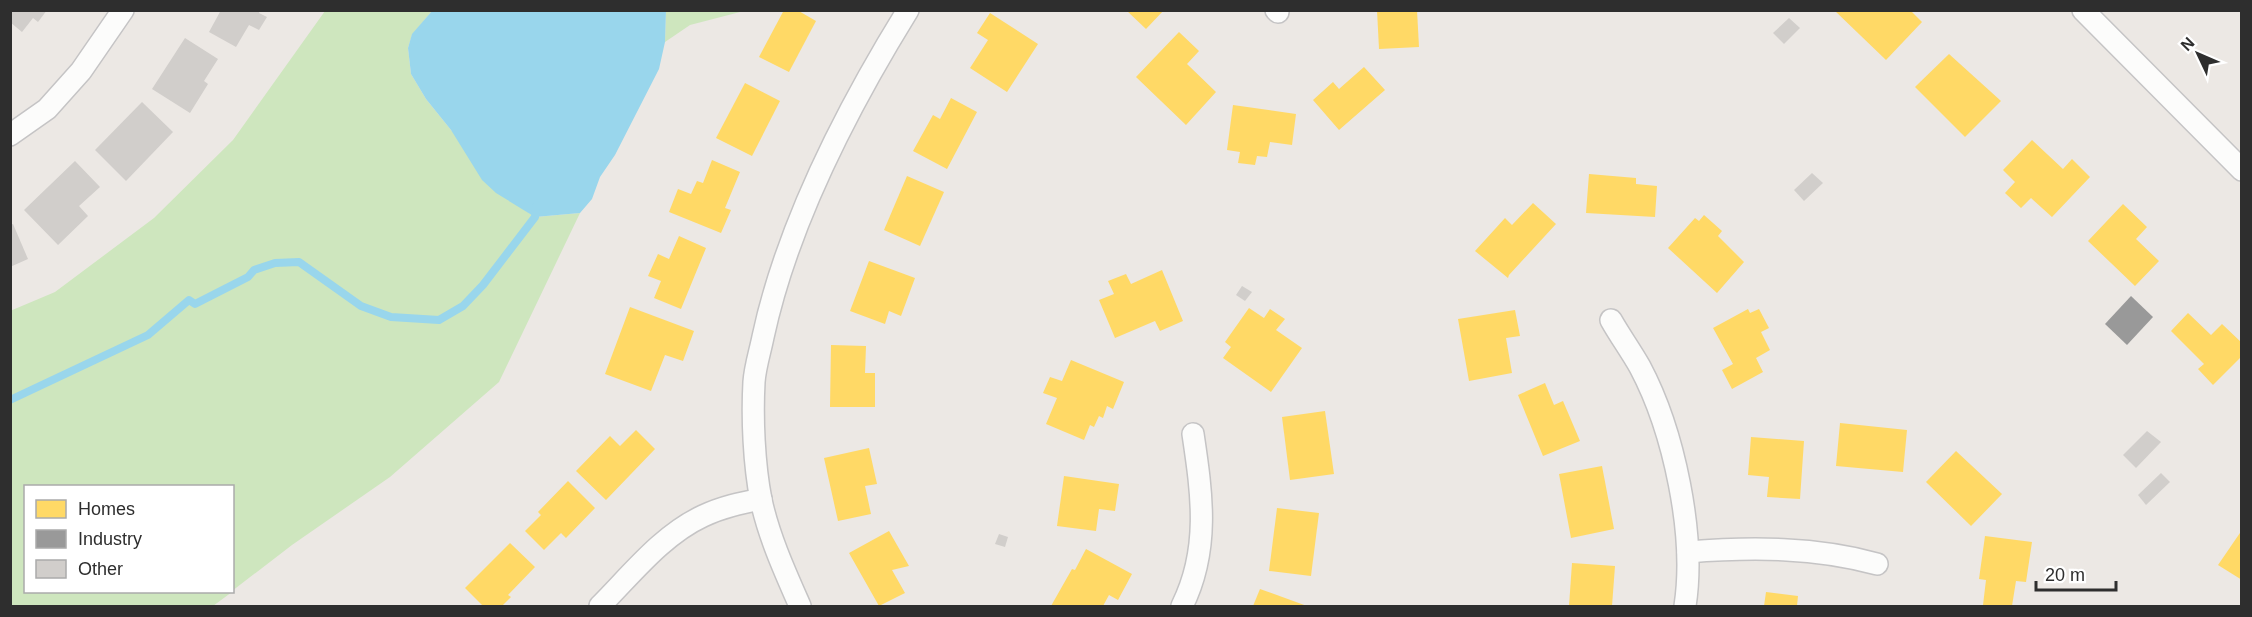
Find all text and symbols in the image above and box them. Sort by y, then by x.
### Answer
north arrow [2168,24,2228,84]
text: N [2177,34,2198,54]
legend [24,485,234,593]
text: Homes [78,499,135,519]
text: Industry [78,529,142,549]
scale bar [2036,554,2116,592]
text: Other [78,559,123,579]
text: 20 m [2045,565,2085,585]

